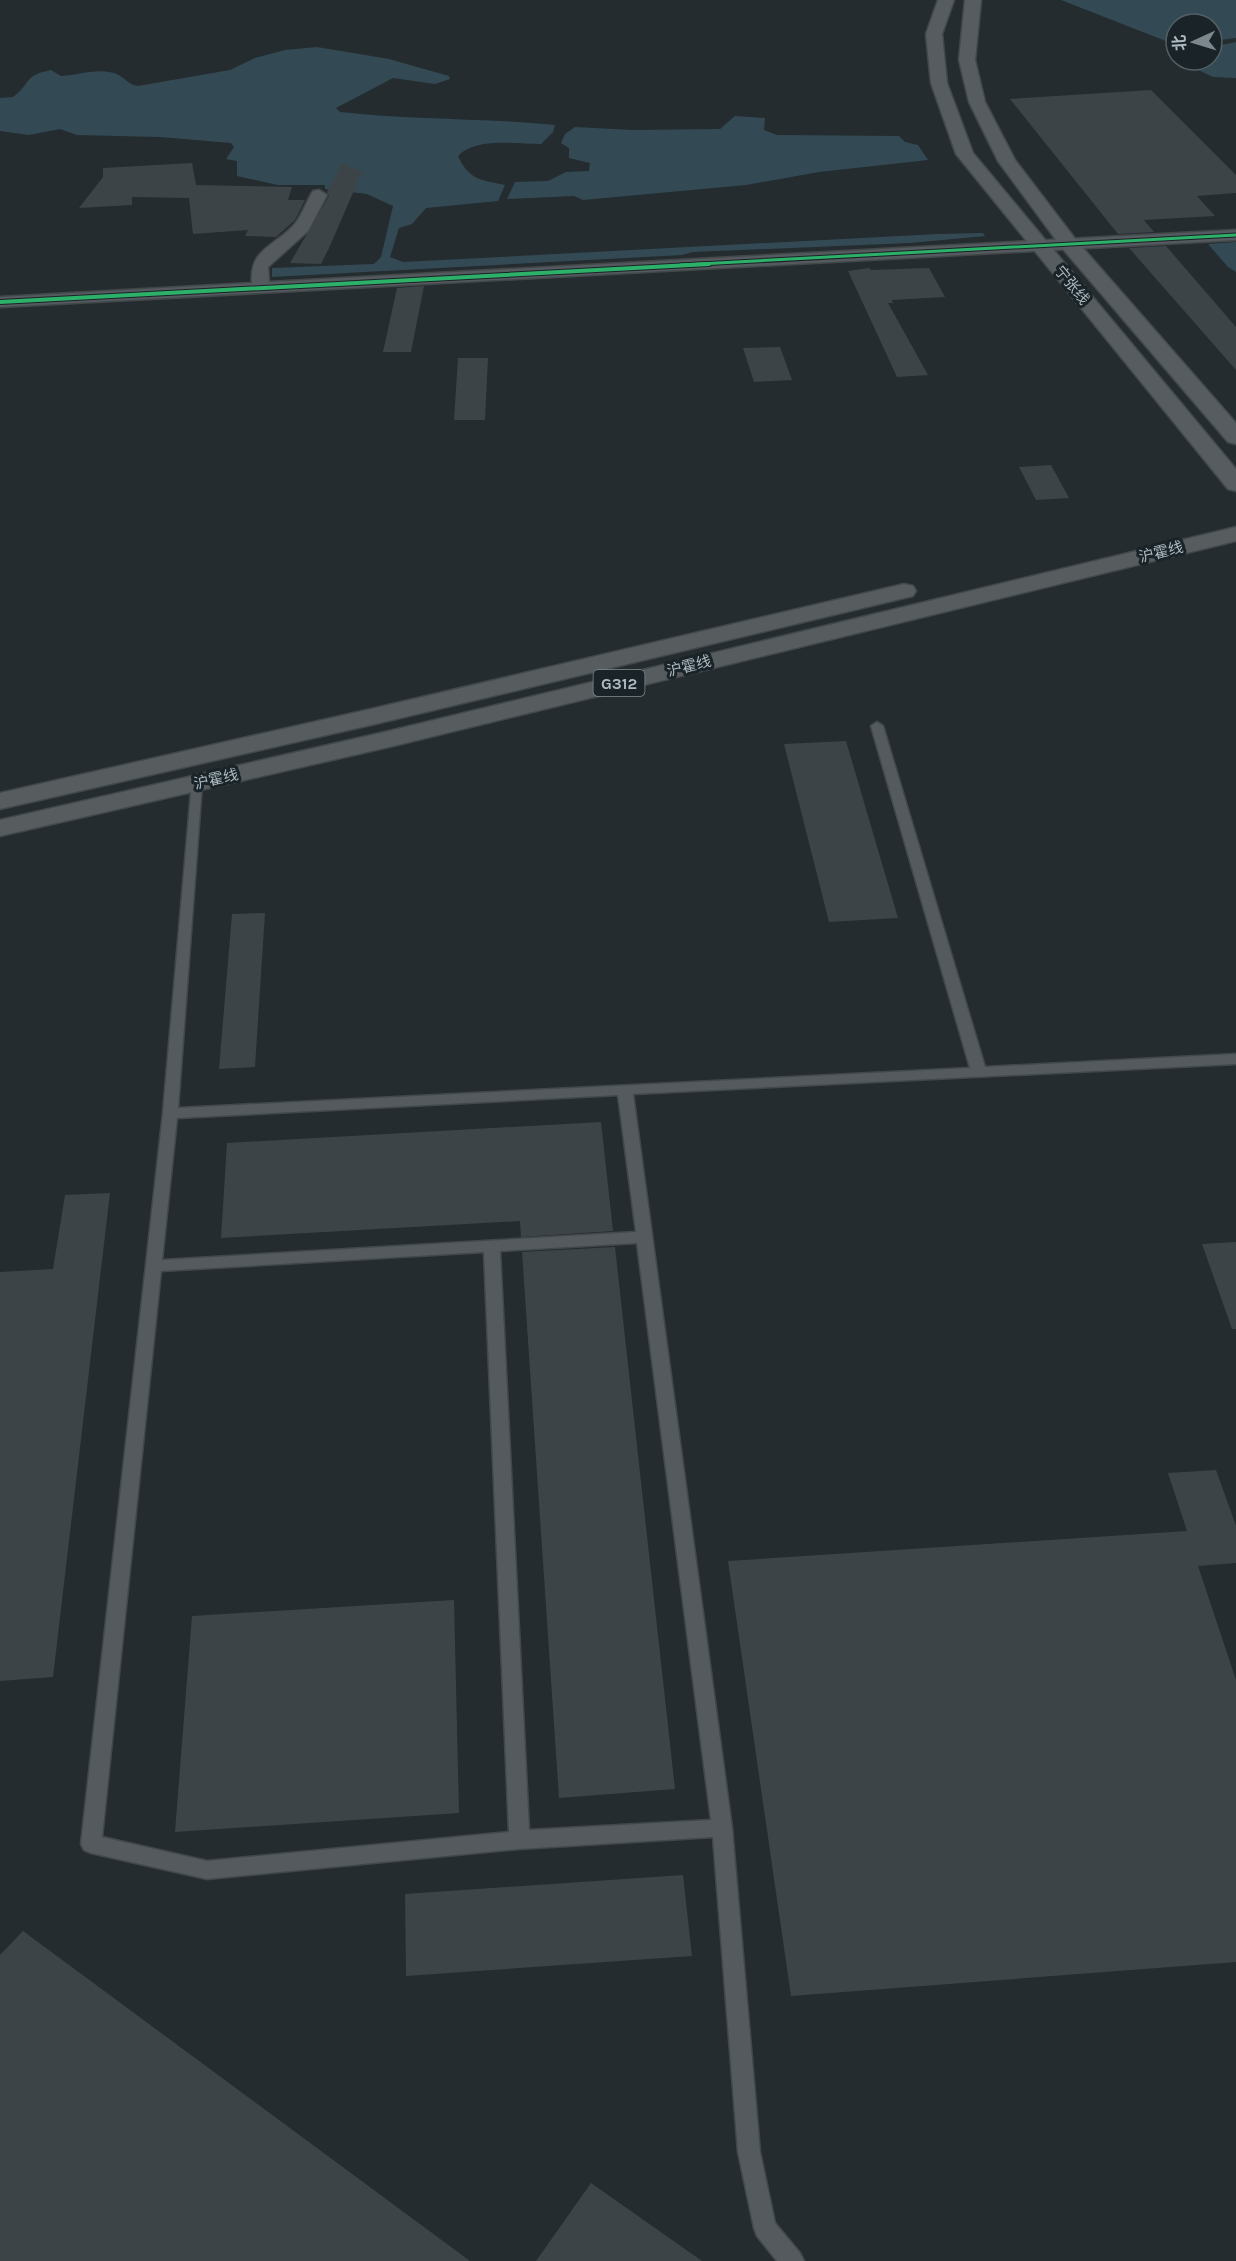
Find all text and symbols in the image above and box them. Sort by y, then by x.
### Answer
north arrow [1164,12,1224,72]
text: 北 [1169,34,1190,52]
street label: 宁张线 [1051,262,1093,308]
street label: 沪霍线 [1137,538,1185,566]
street label: 沪霍线 [665,652,713,680]
road number: G312 [594,670,644,696]
street label: 沪霍线 [192,765,240,793]

